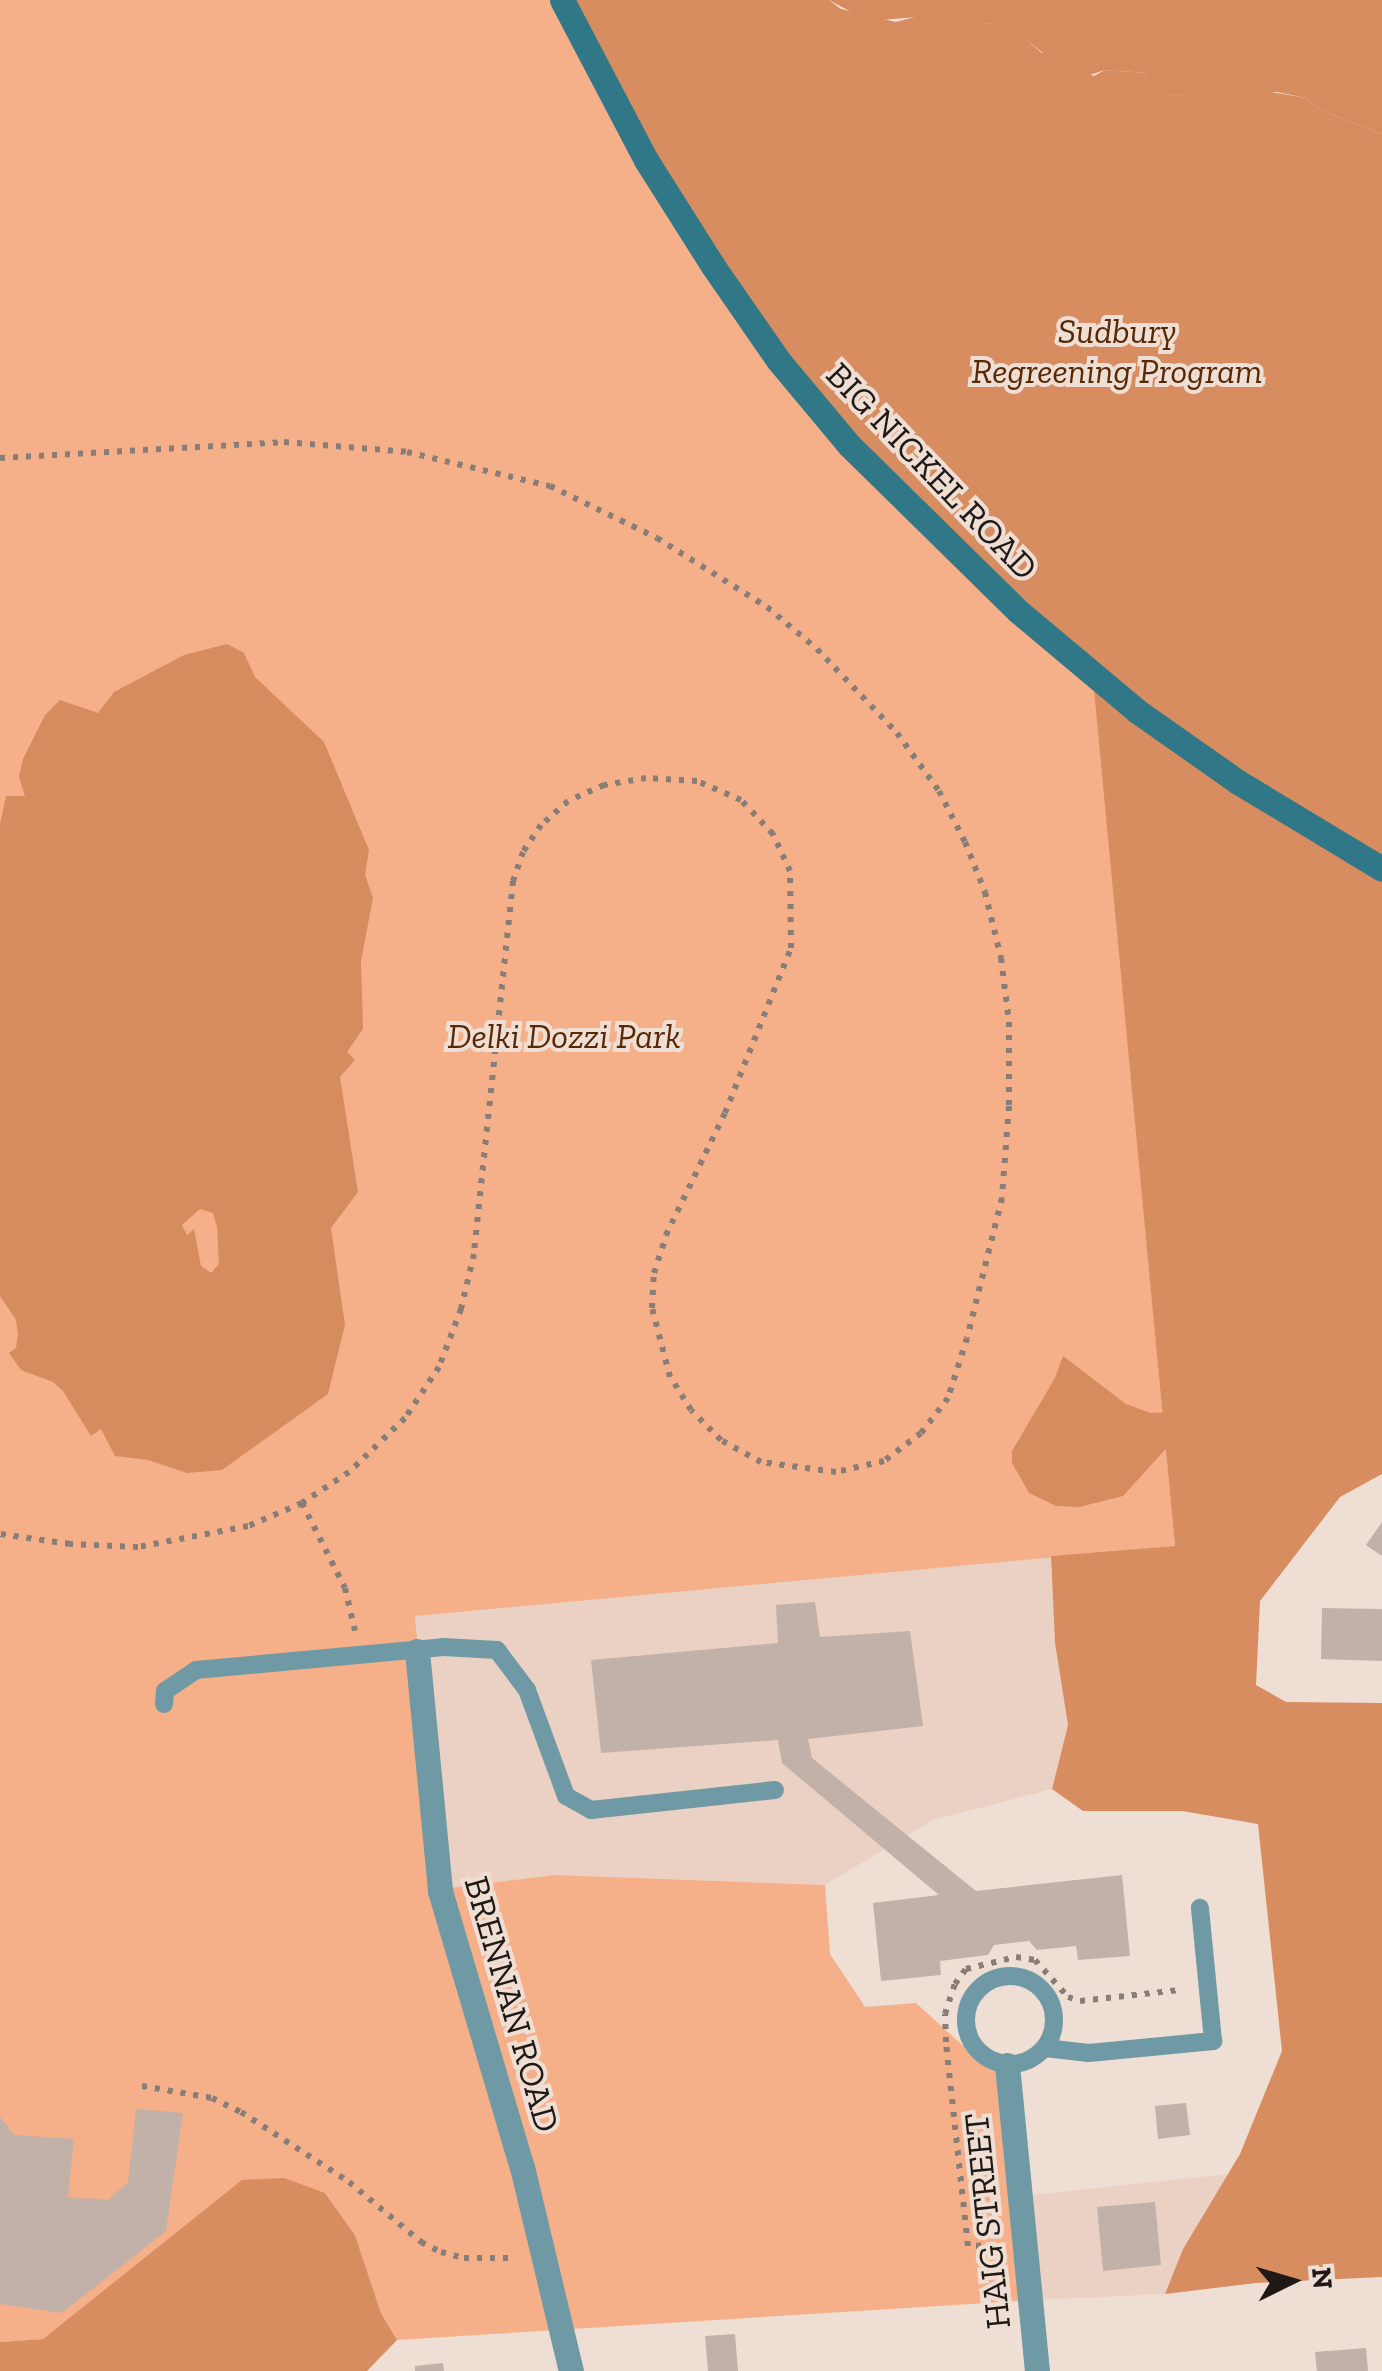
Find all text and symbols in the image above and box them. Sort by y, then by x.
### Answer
park label: Sudbury Regreening Program [972,310,1262,392]
street label: BIG NICKEL ROAD [817,353,1047,589]
park label: Delki Dozzi Park [447,1015,681,1057]
street label: BRENNAN ROAD [455,1871,569,2137]
street label: HAIG STREET [955,2111,1019,2331]
north arrow [1242,2231,1342,2331]
text: N [1305,2266,1340,2290]

